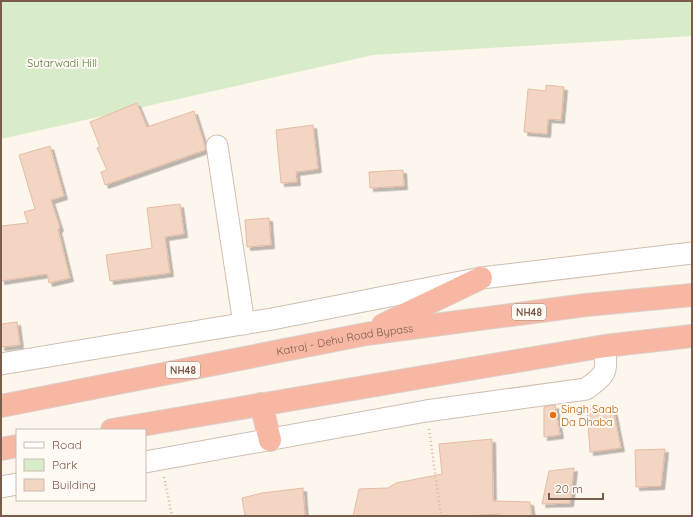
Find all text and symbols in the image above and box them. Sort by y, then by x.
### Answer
park label: Sutarwadi Hill [27,56,97,70]
road number: NH48 [512,304,546,320]
street label: Katraj - Dehu Road Bypass [275,321,414,359]
road number: NH48 [166,362,200,378]
place label: Singh Saab Da Dhaba [561,402,619,429]
marker: Singh Saab Da Dhaba [548,410,558,420]
legend [16,429,146,501]
text: Road [52,437,82,452]
text: Park [52,457,77,472]
scale bar [549,475,603,501]
text: Building [52,477,96,492]
text: 20 m [555,481,583,496]

